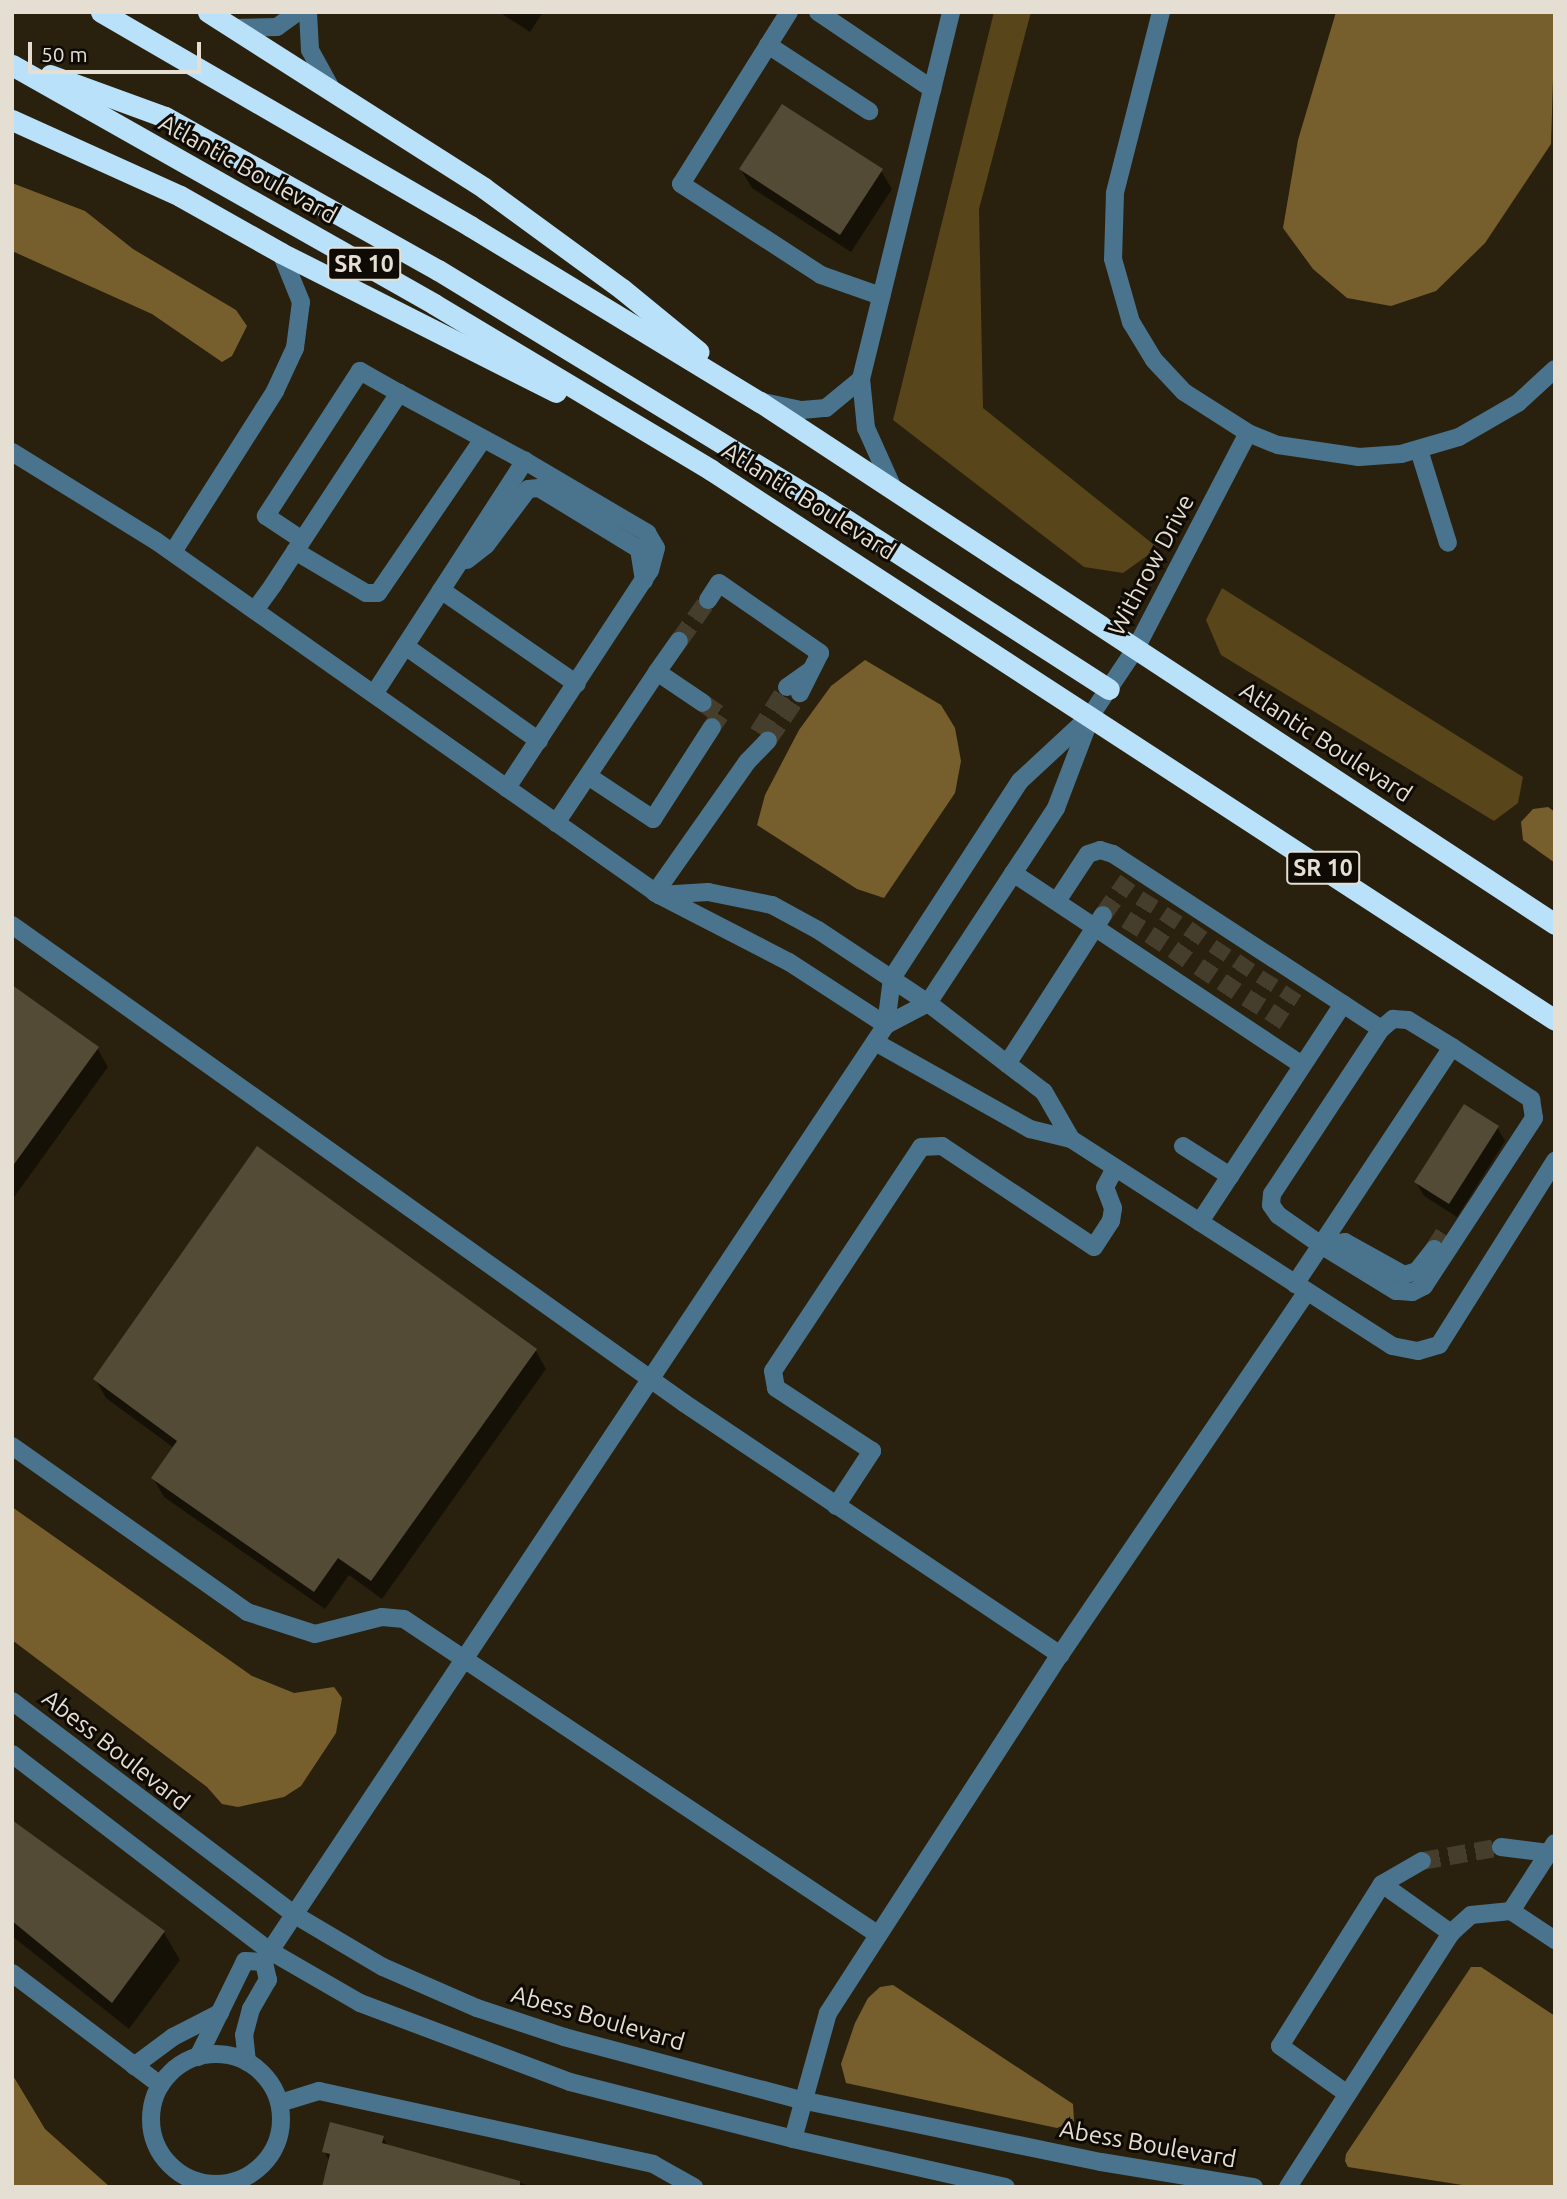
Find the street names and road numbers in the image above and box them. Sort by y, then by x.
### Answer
street label: Atlantic Boulevard [154,108,342,230]
road number: SR 10 [326,244,402,284]
street label: Atlantic Boulevard [717,436,901,566]
street label: Withrow Drive [1102,490,1200,640]
street label: Atlantic Boulevard [1235,676,1417,808]
road number: SR 10 [1284,848,1362,888]
street label: Abess Boulevard [37,1684,195,1816]
street label: Abess Boulevard [508,1980,688,2056]
street label: Abess Boulevard [1057,2114,1239,2174]

